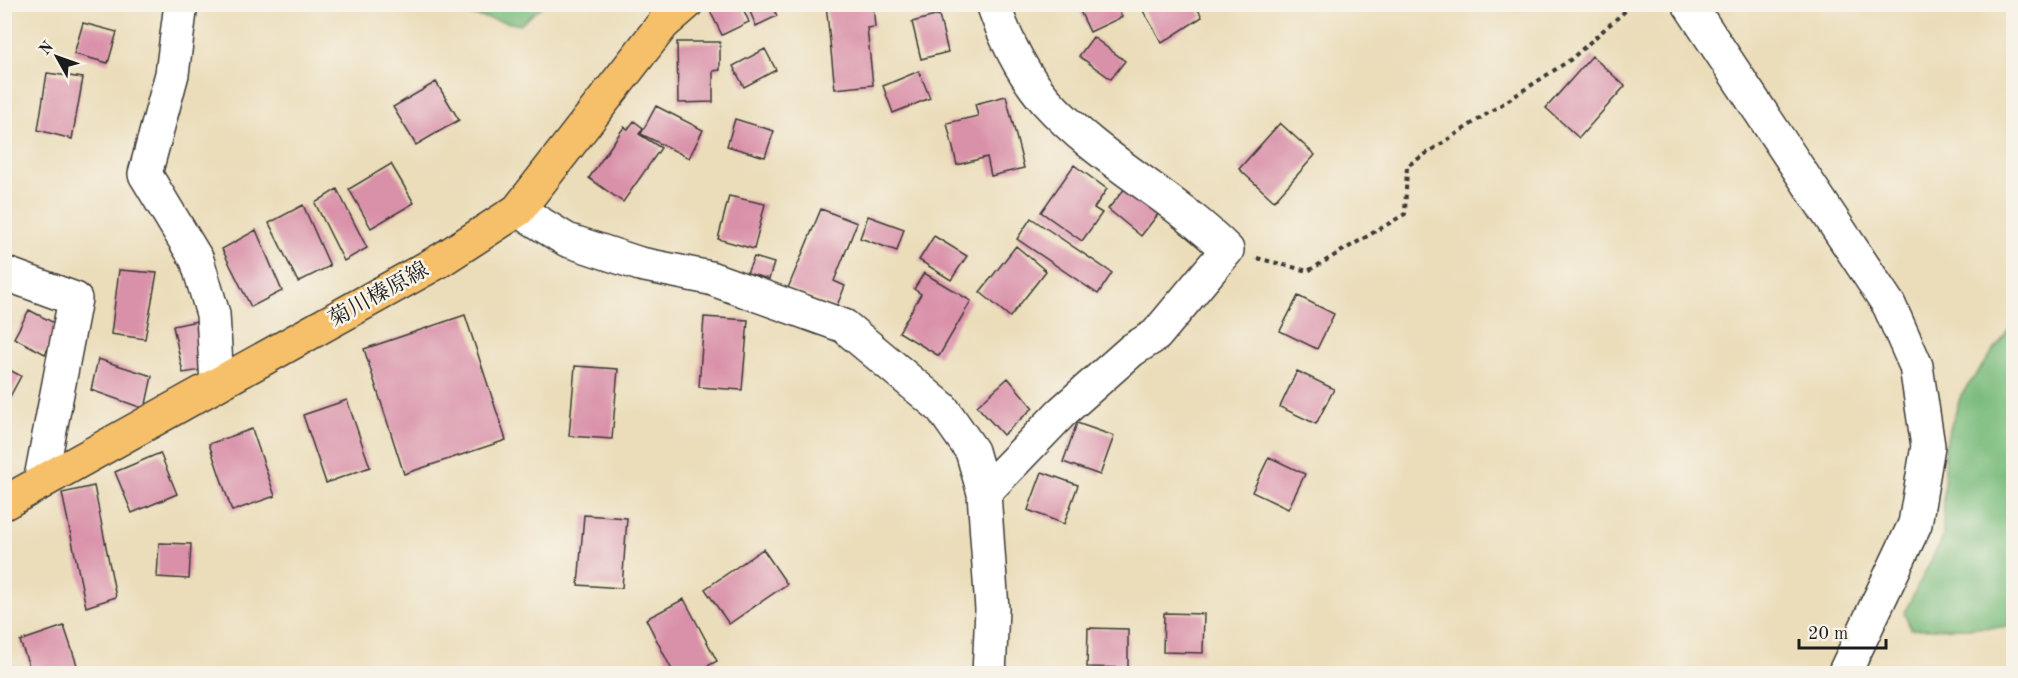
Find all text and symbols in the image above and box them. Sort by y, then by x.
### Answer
north arrow [27,27,87,87]
text: N [37,38,58,58]
street label: 菊川榛原線 [325,257,432,331]
scale bar [1799,612,1886,650]
text: 20 m [1808,625,1848,643]

